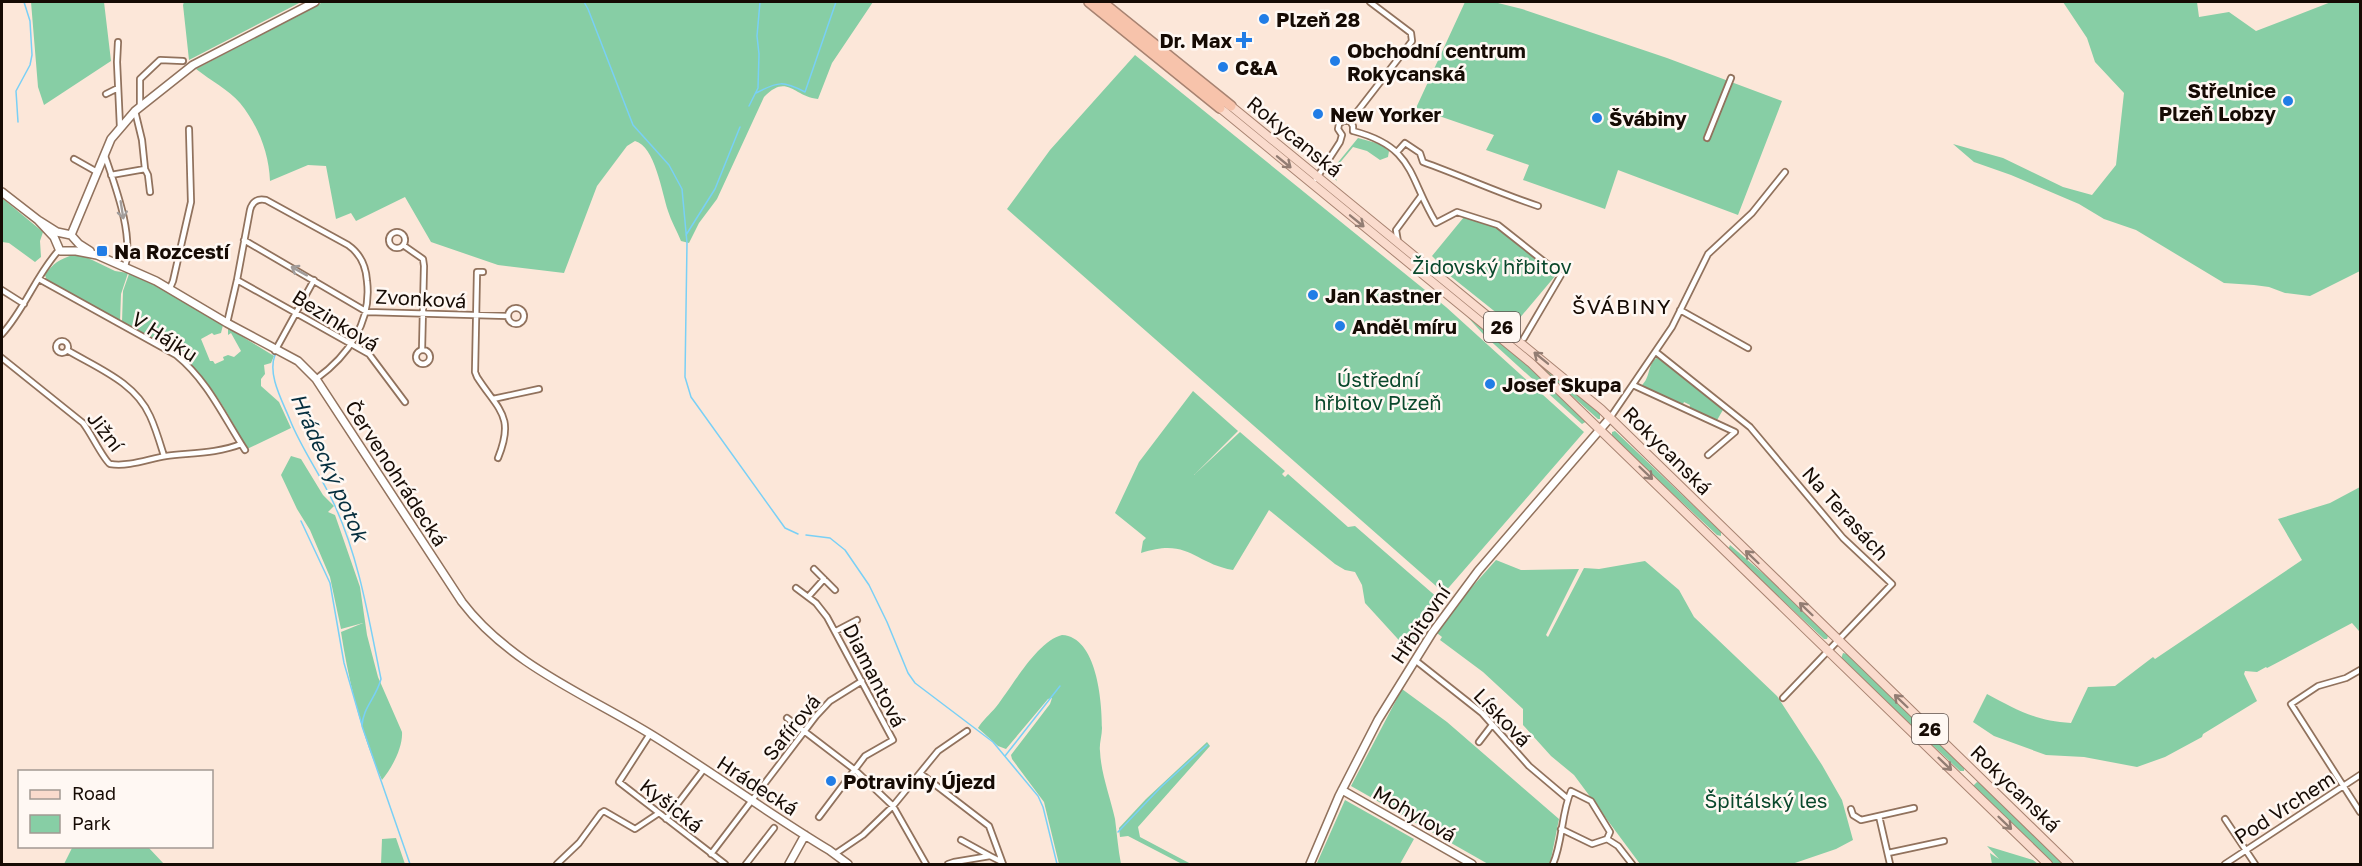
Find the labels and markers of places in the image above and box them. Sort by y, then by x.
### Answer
place label: Plzeň 28 [1276,7,1360,31]
marker: Plzeň 28 [1257,12,1271,26]
place label: Dr. Max [1160,28,1232,52]
marker: Dr. Max [1237,33,1251,47]
place label: Obchodní centrum Rokycanská [1347,38,1526,85]
marker: Obchodní centrum Rokycanská [1328,54,1342,68]
place label: C&A [1235,55,1278,79]
marker: C&A [1216,60,1230,74]
place label: Střelnice Plzeň Lobzy [2159,78,2276,125]
marker: Střelnice Plzeň Lobzy [2281,94,2295,108]
place label: New Yorker [1330,102,1442,126]
place label: Švábiny [1609,106,1687,130]
marker: New Yorker [1311,107,1325,121]
marker: Švábiny [1590,111,1604,125]
place label: Na Rozcestí [114,239,231,263]
marker: Na Rozcestí [95,244,109,258]
place label: Jan Kastner [1325,283,1442,307]
marker: Jan Kastner [1306,288,1320,302]
place label: Anděl míru [1352,314,1457,338]
marker: Anděl míru [1333,319,1347,333]
place label: Josef Skupa [1502,372,1621,396]
marker: Josef Skupa [1483,377,1497,391]
place label: Potraviny Újezd [843,769,995,793]
marker: Potraviny Újezd [824,774,838,788]

